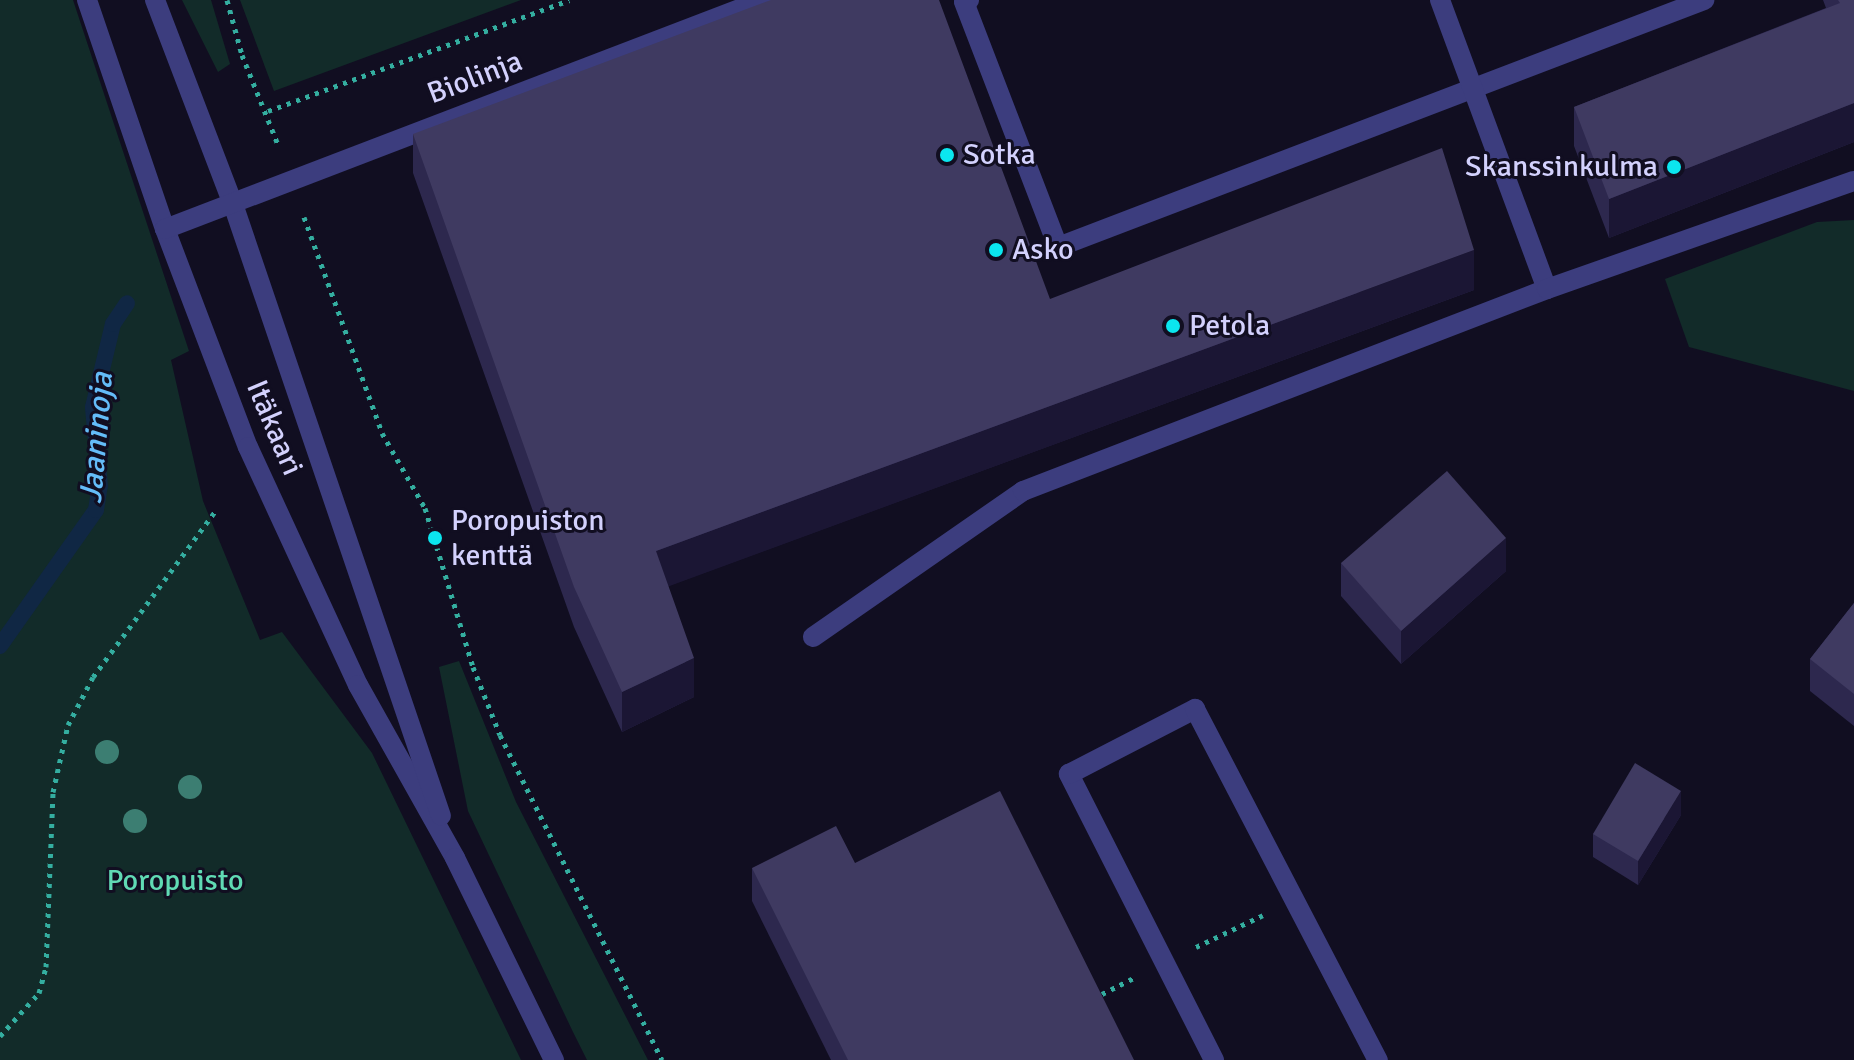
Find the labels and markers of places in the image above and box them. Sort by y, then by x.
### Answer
place label: Sotka [963,137,1036,173]
marker: Sotka [938,146,956,164]
place label: Skanssinkulma [1465,149,1658,185]
marker: Skanssinkulma [1665,158,1683,176]
place label: Asko [1012,232,1074,268]
marker: Asko [987,241,1005,259]
place label: Petola [1189,308,1270,344]
marker: Petola [1164,317,1182,335]
place label: Poropuiston kenttä [451,503,605,574]
marker: Poropuiston kenttä [426,529,444,547]

